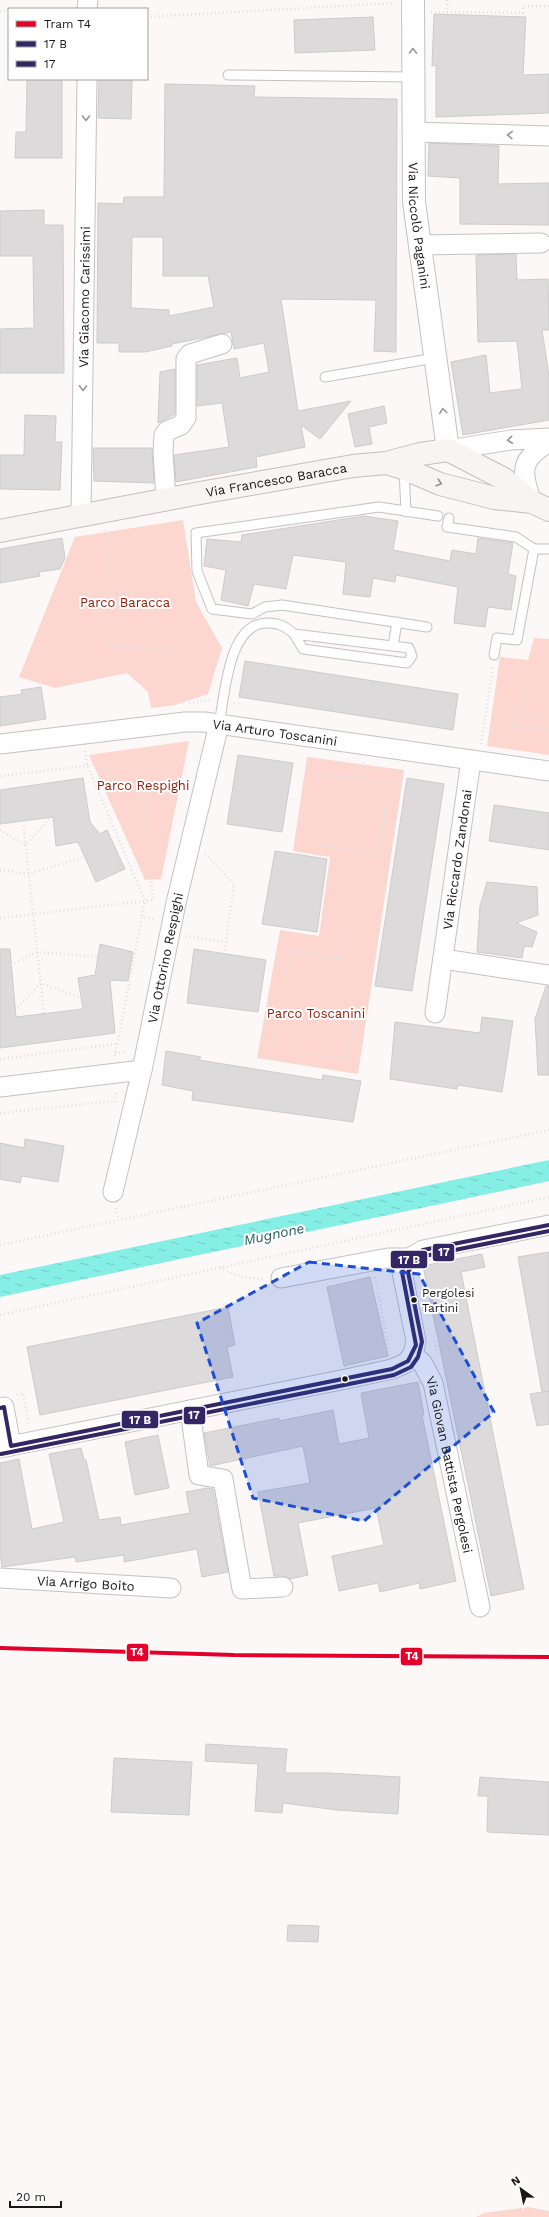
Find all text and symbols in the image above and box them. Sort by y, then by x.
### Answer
legend [8,8,148,80]
text: Tram T4 [44,17,91,31]
text: 17 B [44,37,67,51]
one-way arrow [409,48,417,54]
text: 17 [44,57,56,71]
one-way arrow [82,115,90,121]
one-way arrow [507,131,513,139]
street label: Via Niccolò Paganini [406,162,433,290]
street label: Via Giacomo Carissimi [76,226,92,368]
one-way arrow [79,385,87,391]
one-way arrow [439,408,448,414]
one-way arrow [507,436,513,445]
street label: Via Francesco Baracca [205,460,348,499]
one-way arrow [435,478,442,487]
park label: Parco Baracca [80,595,171,610]
street label: Via Arturo Toscanini [212,716,338,748]
park label: Parco Respighi [97,778,189,793]
street label: Via Riccardo Zandonai [439,788,474,931]
street label: Via Ottorino Respighi [144,891,186,1024]
park label: Parco Toscanini [267,1006,365,1021]
water label: Mugnone [242,1220,306,1248]
line badge: 17 [432,1243,455,1262]
text: 17 [438,1246,450,1259]
line badge: 17 B [390,1250,428,1269]
text: 17 B [398,1254,420,1267]
place label: Pergolesi Tartini [422,1286,474,1315]
marker: Pergolesi Tartini [409,1295,419,1305]
street label: Via Giovan Battista Pergolesi [423,1373,476,1554]
unlabelled marker [340,1374,350,1384]
line badge: 17 [183,1406,206,1425]
text: 17 [188,1409,200,1422]
line badge: 17 B [121,1410,159,1429]
text: 17 B [129,1414,151,1427]
street label: Via Arrigo Boito [37,1573,135,1593]
line badge: T4 [126,1643,149,1662]
text: T4 [130,1646,144,1659]
line badge: T4 [400,1647,423,1666]
text: T4 [405,1650,419,1663]
north arrow [501,2169,541,2209]
text: N [509,2173,523,2189]
scale bar [10,2183,61,2209]
text: 20 m [16,2190,46,2204]

